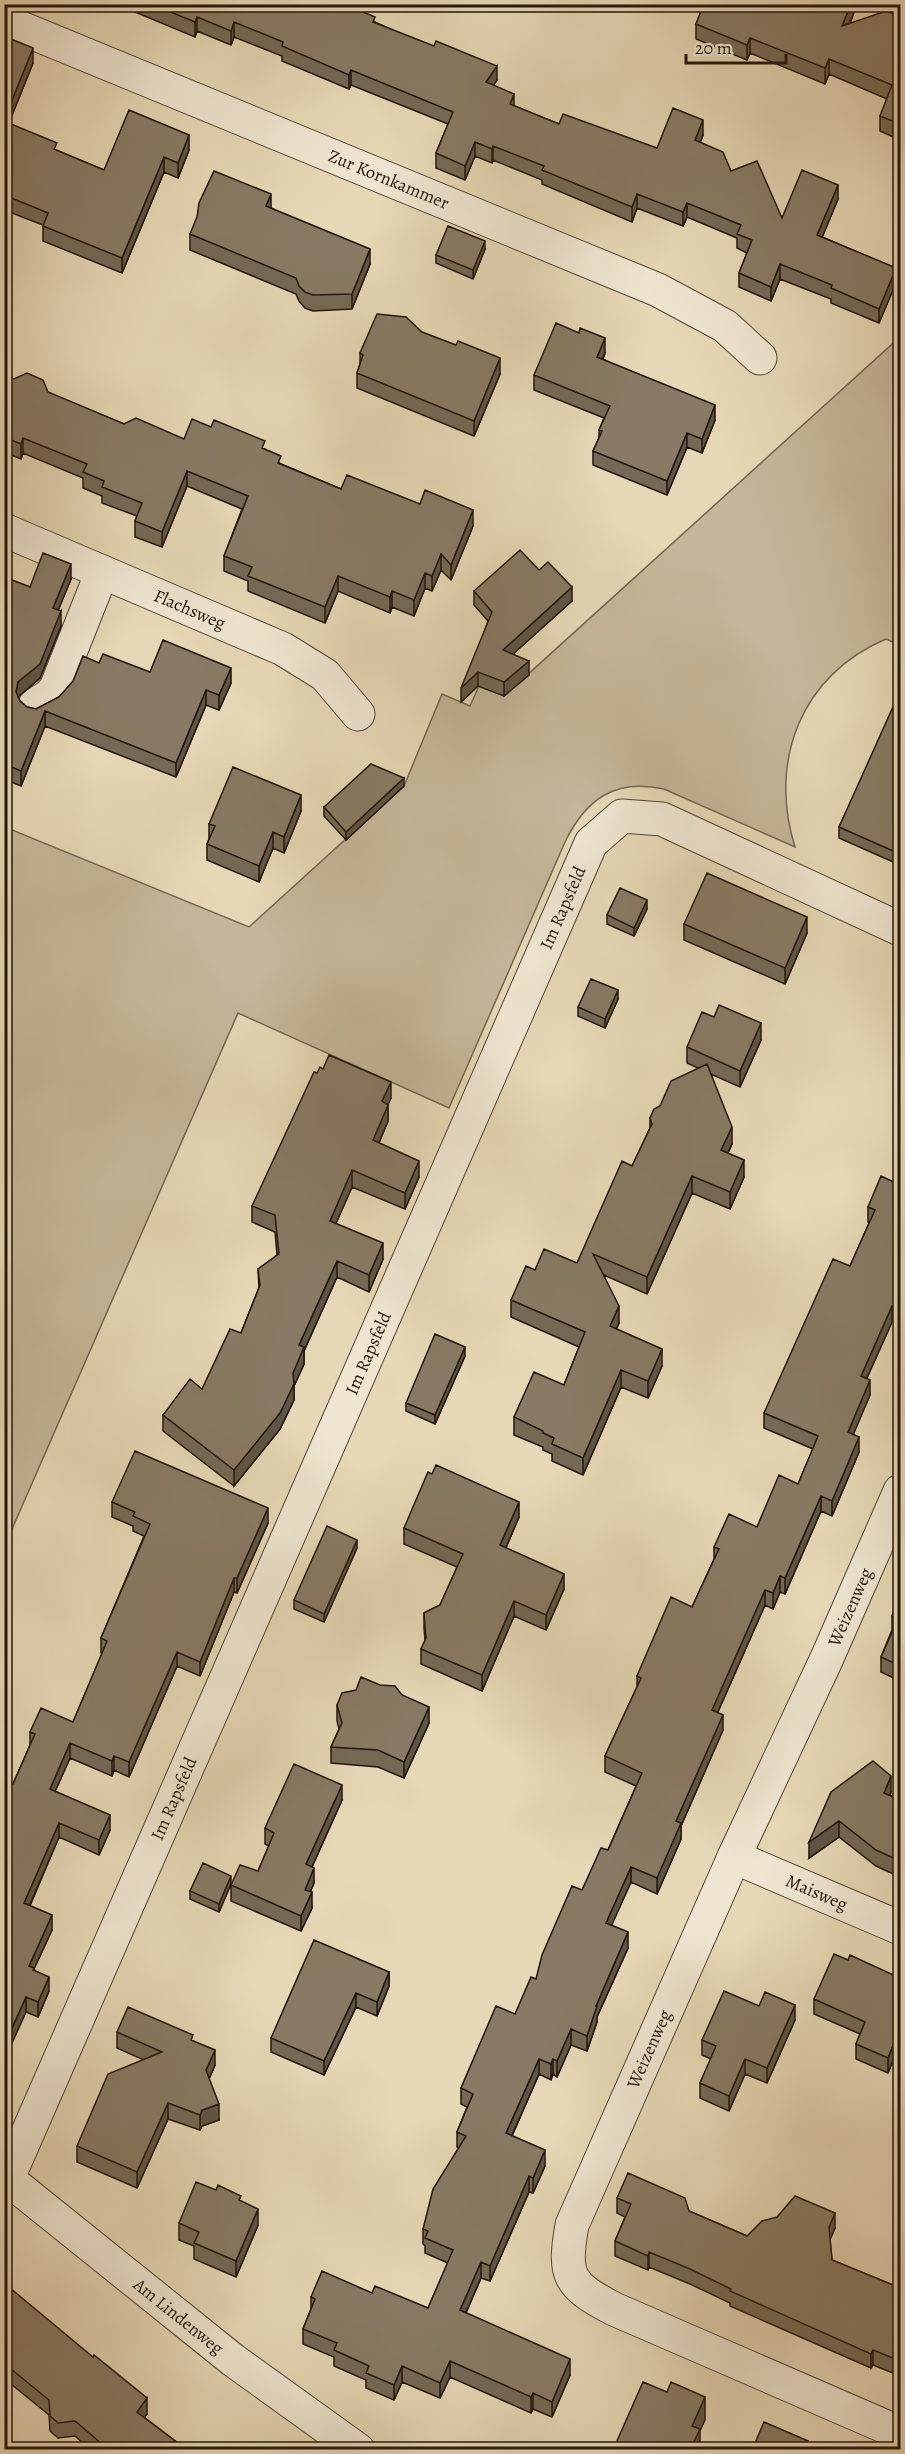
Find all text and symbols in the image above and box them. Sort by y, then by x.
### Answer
scale bar [686,27,786,65]
text: 20 m [695,36,732,60]
street label: Zur Kornkammer [325,144,453,215]
street label: Flachsweg [150,583,229,635]
street label: Im Rapsfeld [534,862,592,953]
street label: Im Rapsfeld [339,1308,397,1399]
street label: Weizenweg [822,1564,878,1651]
street label: Im Rapsfeld [145,1753,203,1844]
street label: Maisweg [782,1869,851,1916]
street label: Weizenweg [621,2006,677,2093]
street label: Am Lindenweg [128,2272,229,2360]

